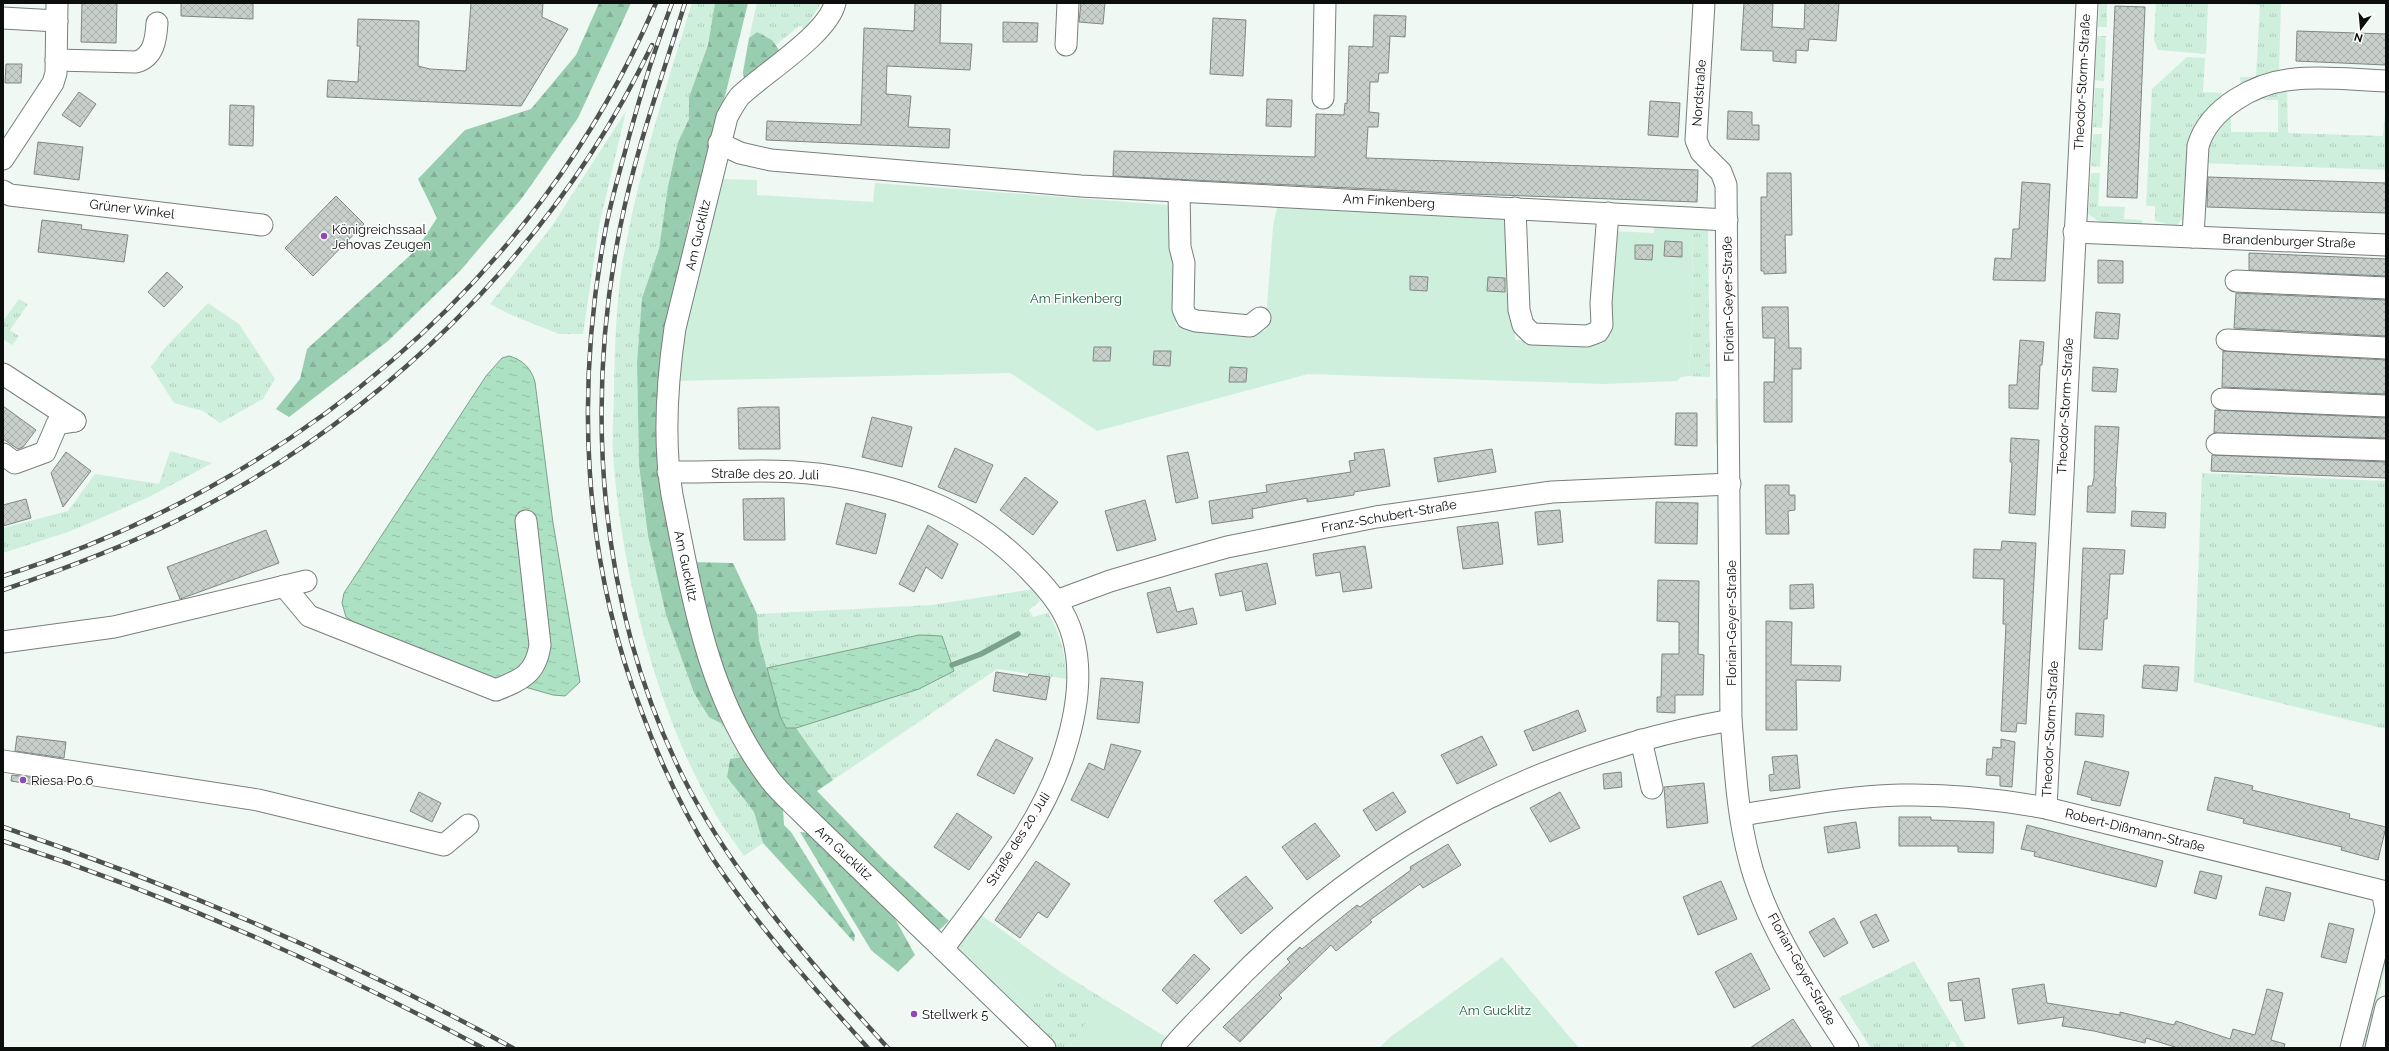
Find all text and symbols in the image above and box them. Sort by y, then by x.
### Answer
north arrow [2341,8,2381,48]
street label: Theodor-Storm-Straße [2071,13,2093,151]
text: N [2353,30,2364,45]
street label: Nordstraße [1689,59,1709,127]
street label: Am Finkenberg [1343,191,1435,211]
street label: Grüner Winkel [89,196,176,222]
street label: Am Gucklitz [683,198,713,272]
place label: Königreichssaal Jehovas Zeugen [332,222,431,252]
marker: Königreichssaal Jehovas Zeugen [319,231,329,241]
street label: Brandenburger Straße [2222,231,2356,251]
street label: Florian-Geyer-Straße [1719,236,1737,362]
park label: Am Finkenberg [1030,291,1122,306]
street label: Theodor-Storm-Straße [2054,337,2076,475]
street label: Straße des 20. Juli [711,466,819,482]
street label: Franz-Schubert-Straße [1320,497,1458,535]
street label: Am Gucklitz [671,529,701,603]
street label: Florian-Geyer-Straße [1724,560,1739,686]
street label: Theodor-Storm-Straße [2039,660,2061,798]
place label: Riesa Po 6 [31,773,94,788]
marker: Riesa Po 6 [18,775,28,785]
street label: Straße des 20. Juli [983,789,1053,889]
street label: Robert-Dißmann-Straße [2064,805,2207,855]
street label: Am Gucklitz [812,823,876,883]
street label: Florian-Geyer-Straße [1765,910,1839,1028]
park label: Am Gucklitz [1459,1003,1531,1018]
place label: Stellwerk 5 [922,1007,988,1022]
marker: Stellwerk 5 [909,1009,919,1019]

